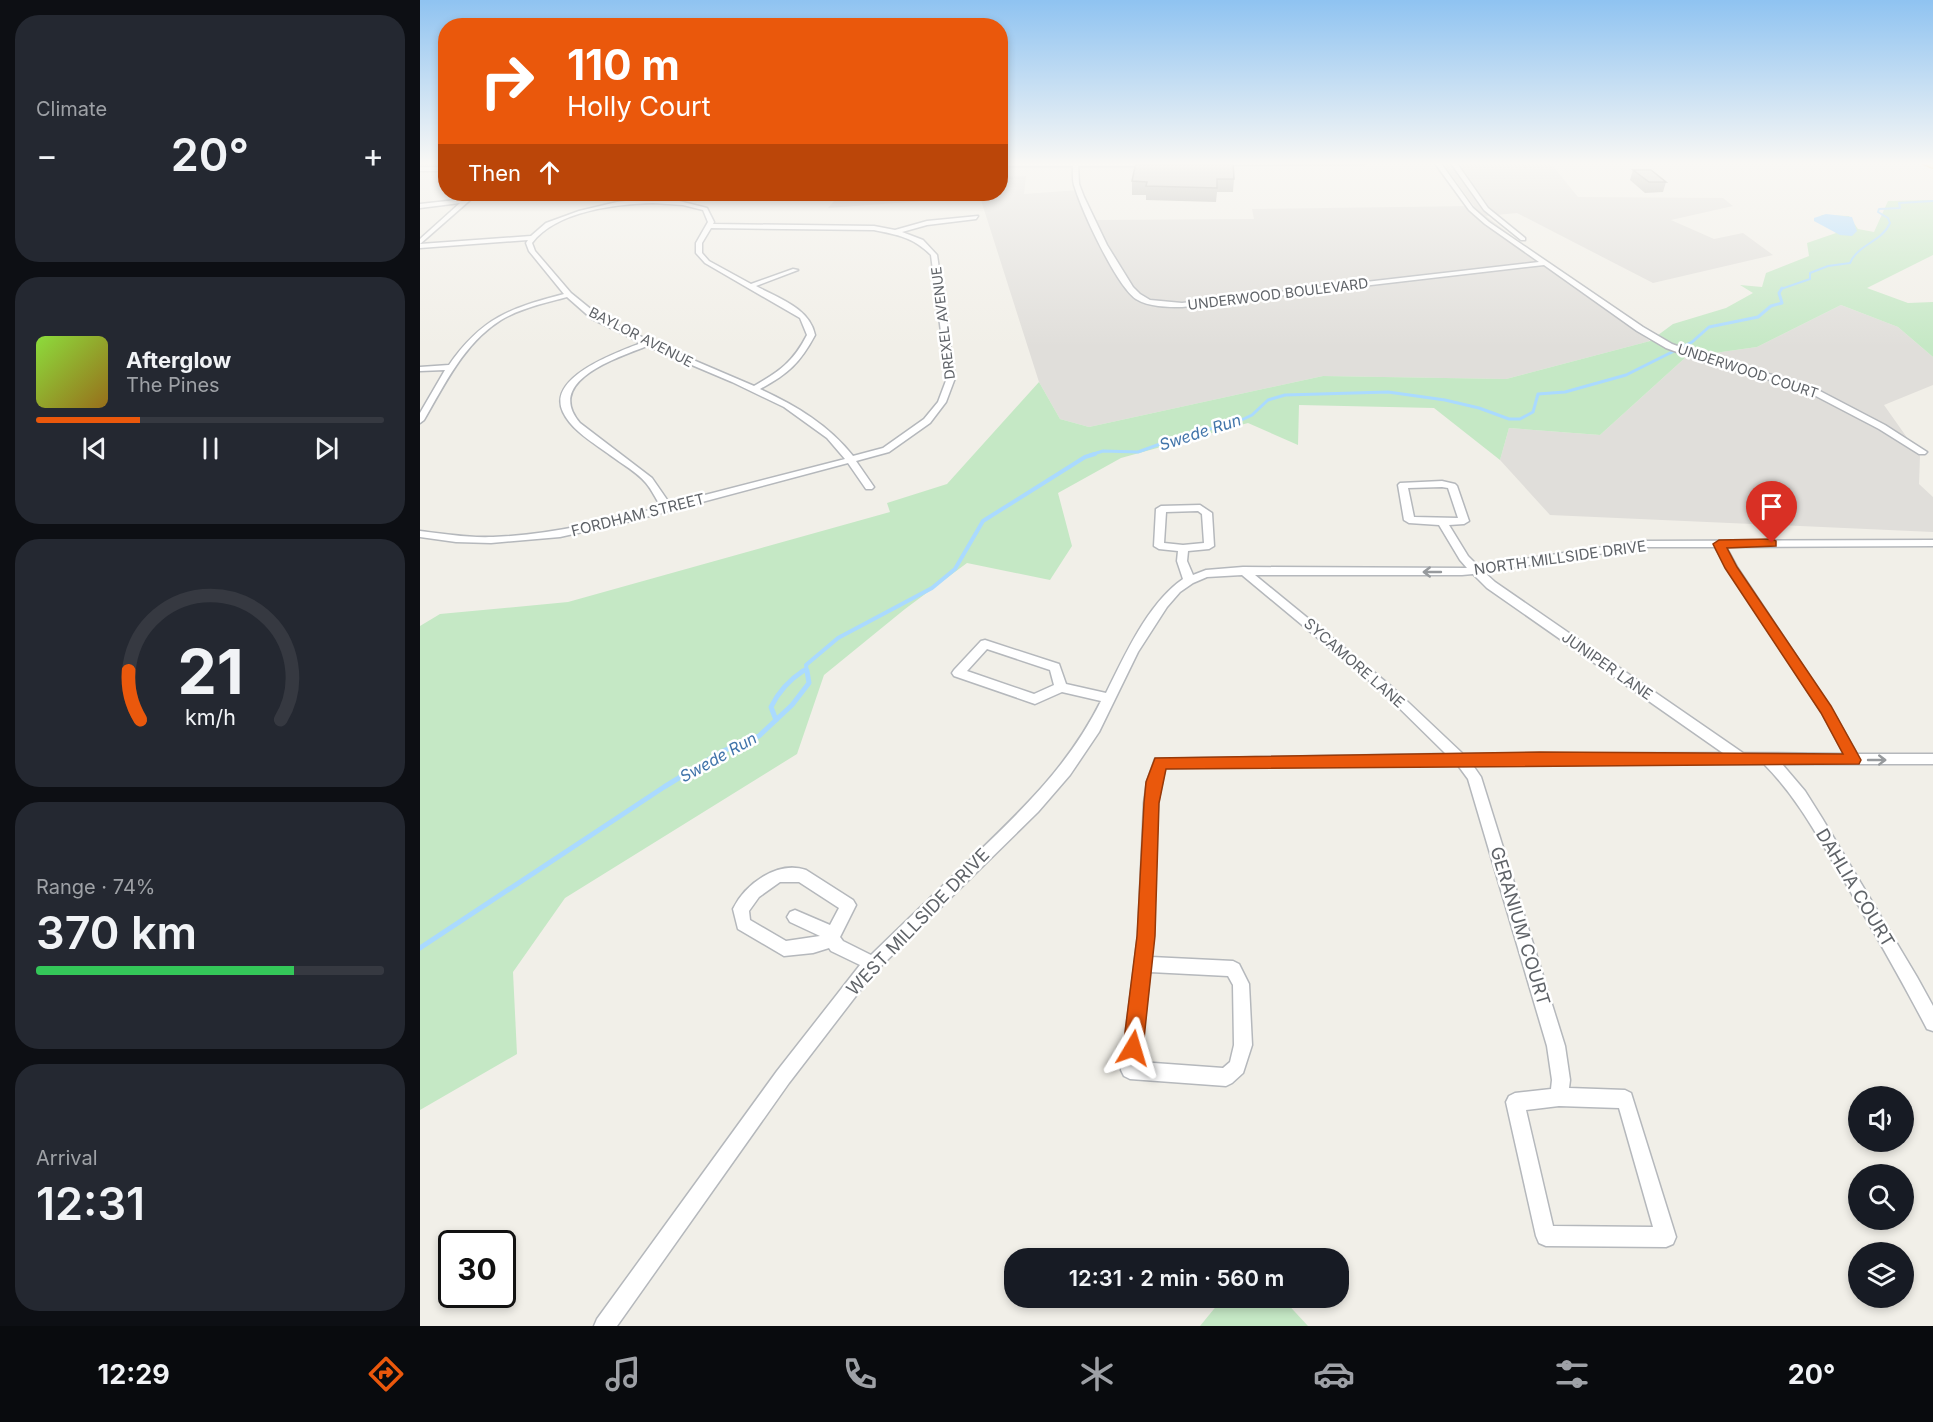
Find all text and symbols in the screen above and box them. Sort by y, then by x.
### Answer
text: 110 m [567,39,680,90]
icon: right [468,42,546,120]
text: Holly Court [567,90,711,123]
text: Climate [36,97,107,121]
text: 20° [171,127,249,182]
text: − [36,135,58,175]
text: + [362,135,384,175]
icon: ahead [533,156,566,189]
text: Then [468,160,521,186]
street label: DREXEL AVENUE [927,266,958,380]
street label: UNDERWOOD BOULEVARD [1187,274,1369,313]
street label: BAYLOR AVENUE [586,303,696,370]
street label: UNDERWOOD COURT [1676,340,1821,401]
text: Afterglow [126,347,231,373]
text: The Pines [126,373,220,397]
water label: Swede Run [1156,409,1244,455]
icon: previous [78,432,111,465]
icon: pause [194,432,227,465]
icon: next [310,432,343,465]
pin [1746,481,1797,543]
street label: FORDHAM STREET [569,489,707,540]
icon: arrive [1755,490,1788,523]
street label: NORTH MILLSIDE DRIVE [1473,536,1647,579]
one-way arrow [1422,566,1442,578]
street label: SYCAMORE LANE [1300,614,1409,712]
street label: JUNIPER LANE [1558,627,1656,704]
text: 21 [177,634,243,709]
text: km/h [185,704,235,730]
water label: Swede Run [676,728,760,786]
one-way arrow [1866,754,1886,766]
street label: DAHLIA COURT [1812,825,1899,951]
street label: WEST MILLSIDE DRIVE [842,844,993,999]
street label: GERANIUM COURT [1486,844,1555,1008]
text: Range · 74% [36,875,155,899]
text: 370 km [36,905,197,960]
position arrow [1101,1016,1165,1080]
map controls [1848,1086,1914,1308]
button: sound [1848,1086,1914,1152]
text: Arrival [36,1146,98,1170]
button: search [1848,1164,1914,1230]
text: 12:31 [36,1176,145,1231]
speed limit sign: 30 [438,1230,516,1308]
button: layers [1848,1242,1914,1308]
text: 12:31 · 2 min · 560 m [1069,1265,1284,1291]
icon: directions [365,1353,407,1395]
icon: music [602,1353,644,1395]
icon: phone [839,1353,881,1395]
icon: climate [1076,1353,1118,1395]
icon: car [1313,1353,1355,1395]
icon: filters [1551,1353,1593,1395]
text: 12:29 [98,1358,170,1391]
text: 20° [1788,1358,1835,1391]

